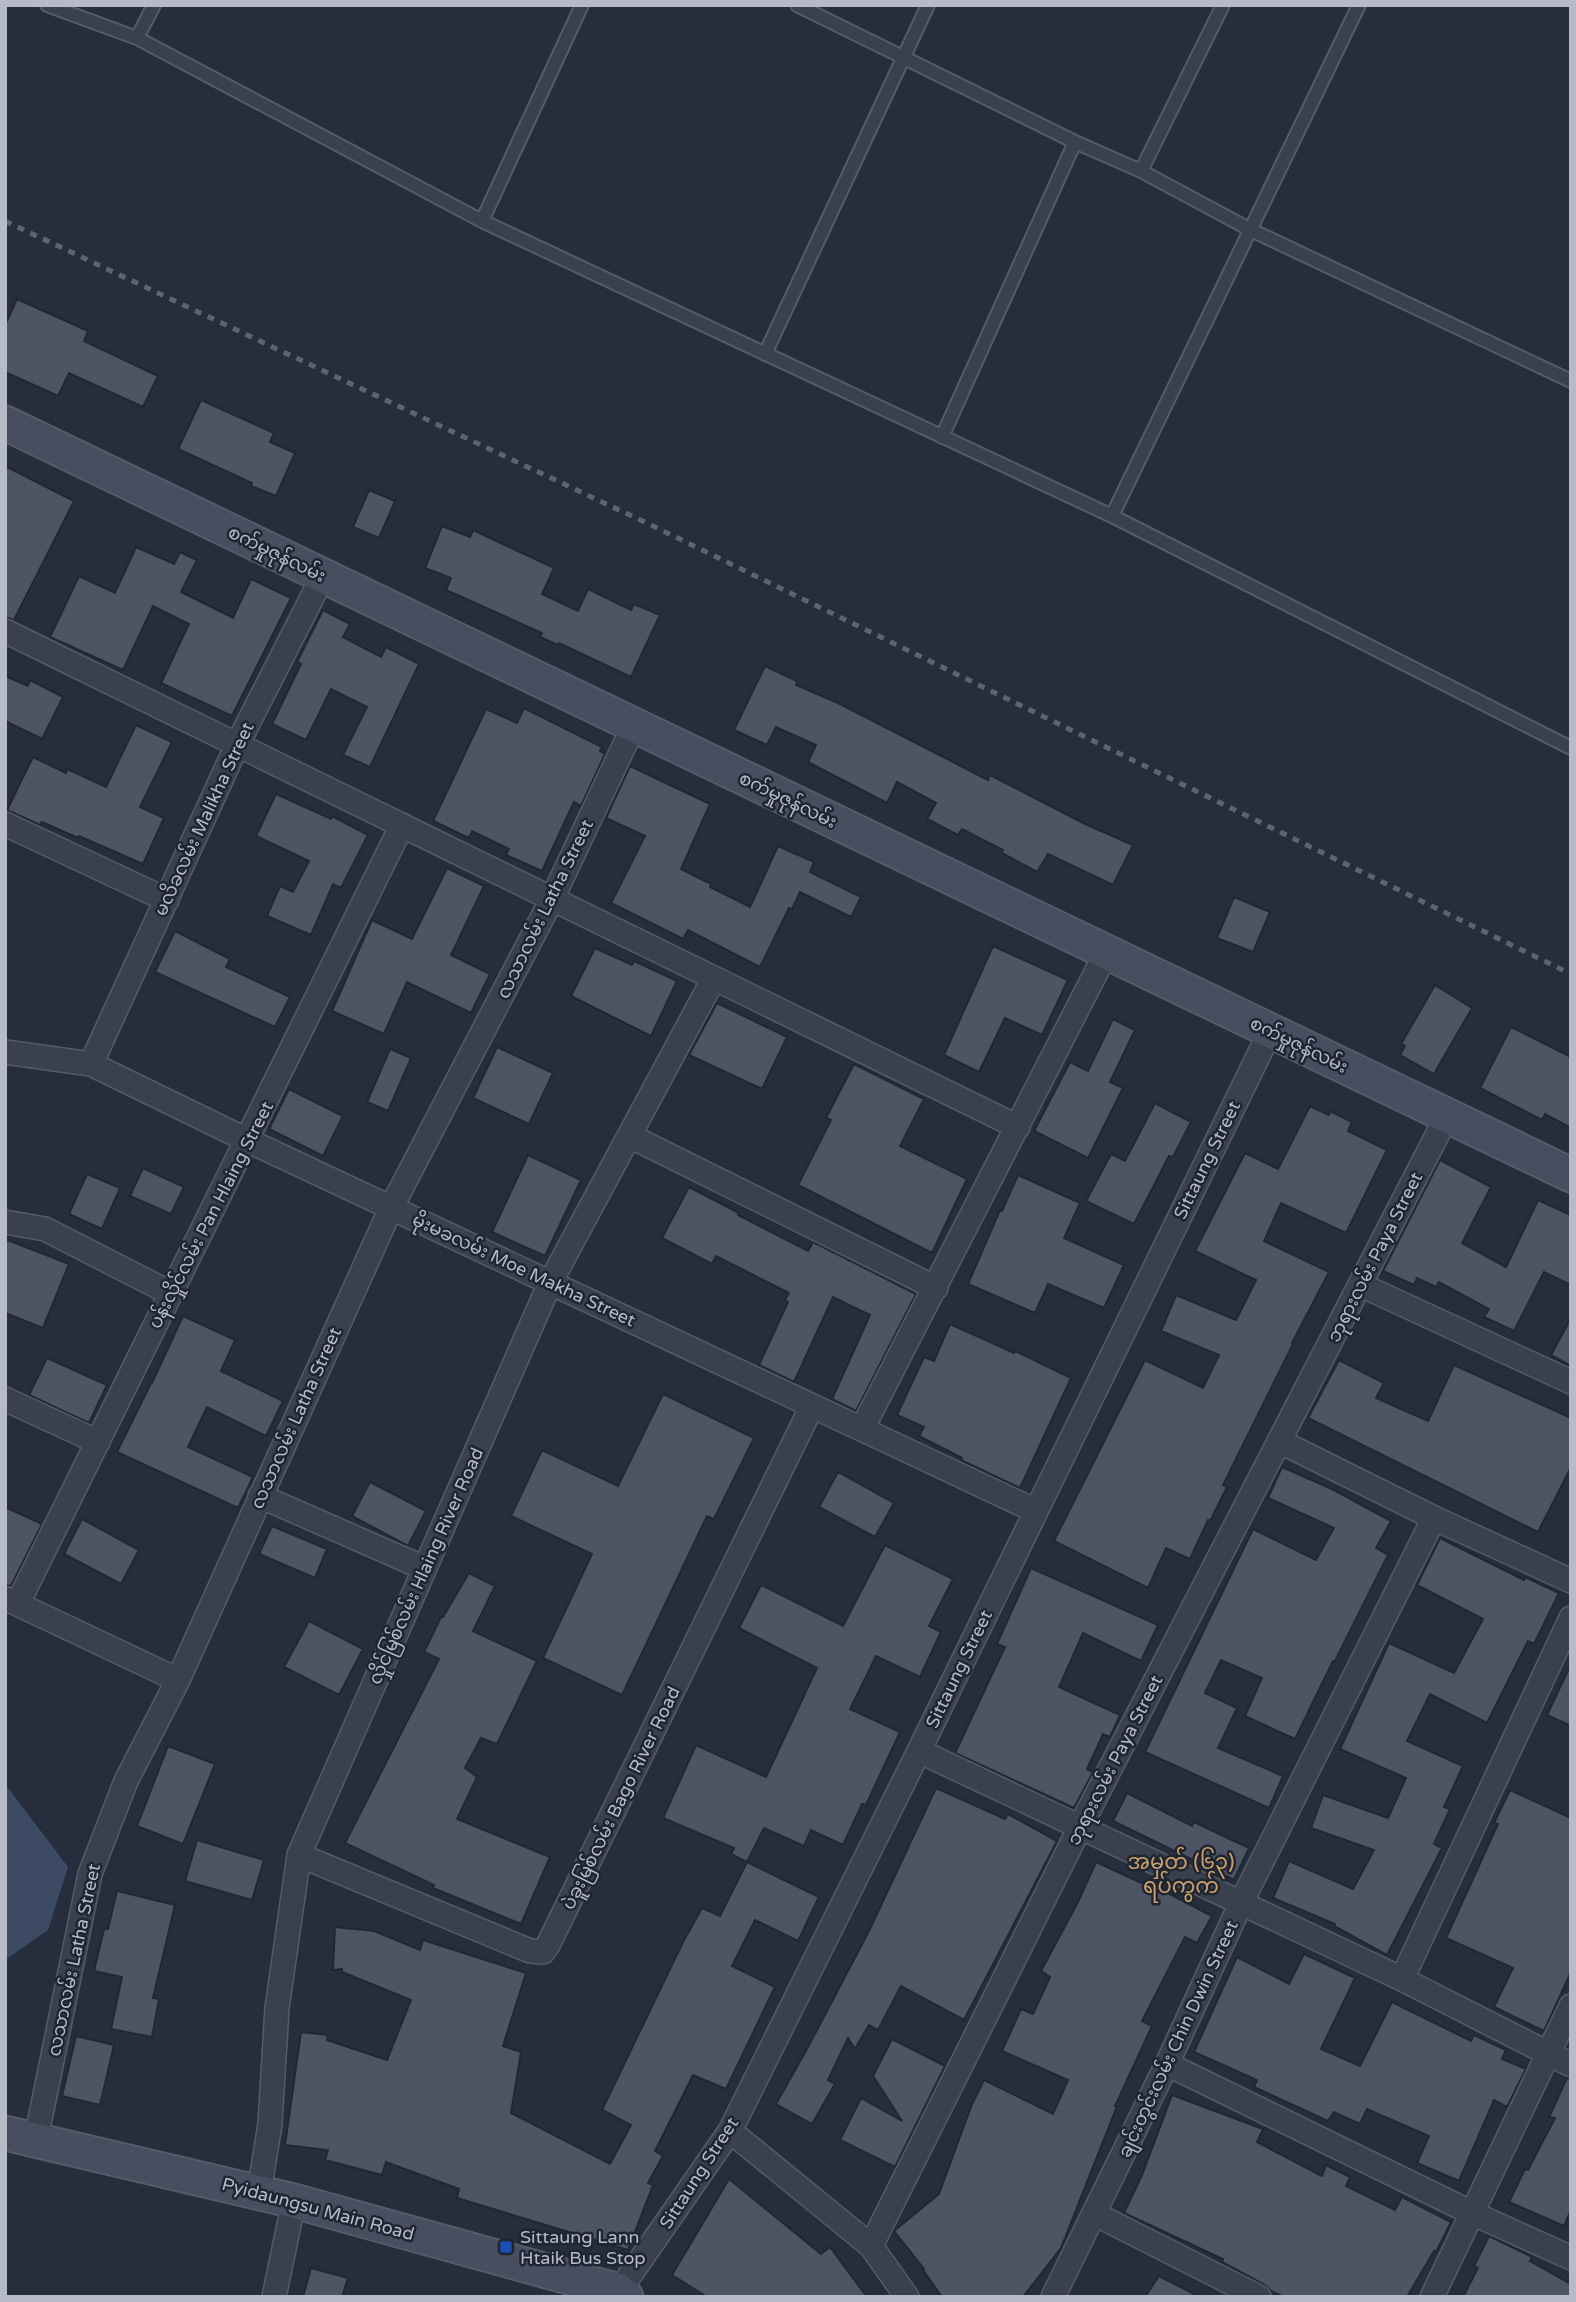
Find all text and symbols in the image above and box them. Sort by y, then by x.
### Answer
street label: စက်မှုဇုန်လမ်း [223,519,330,591]
street label: မလိခလမ်း Malikha Street [147,717,259,919]
street label: စက်မှုဇုန်လမ်း [734,765,841,837]
street label: လသာလမ်း Latha Street [490,815,598,1002]
street label: စက်မှုဇုန်လမ်း [1245,1010,1352,1082]
street label: ပန်းလှိုင်လမ်း Pan Hlaing Street [141,1096,282,1334]
street label: Sittaung Street [1169,1097,1245,1223]
street label: ဘုရားလမ်း Paya Street [1321,1167,1431,1347]
street label: မိုးမခလမ်း Moe Makha Street [407,1206,640,1335]
street label: လသာလမ်း Latha Street [244,1323,346,1512]
street label: လှိုင်မြစ်လမ်း Hlaing River Road [361,1443,492,1689]
street label: Sittaung Street [921,1606,997,1732]
street label: ဘုရားလမ်း Paya Street [1061,1670,1171,1850]
street label: ပဲခူးမြစ်လမ်း Bago River Road [555,1682,688,1915]
district label: အမှတ် (၆၃) ရပ်ကွက် [1128,1846,1234,1903]
street label: လသာလမ်း Latha Street [41,1861,105,2058]
street label: ချင်းတွင်းလမ်း Chin Dwin Street [1111,1916,1246,2163]
street label: Sittaung Street [655,2113,743,2233]
street label: Pyidaungsu Main Road [219,2173,417,2245]
place label: Sittaung Lann Htaik Bus Stop [520,2226,646,2269]
marker: Sittaung Lann Htaik Bus Stop [498,2239,514,2255]

